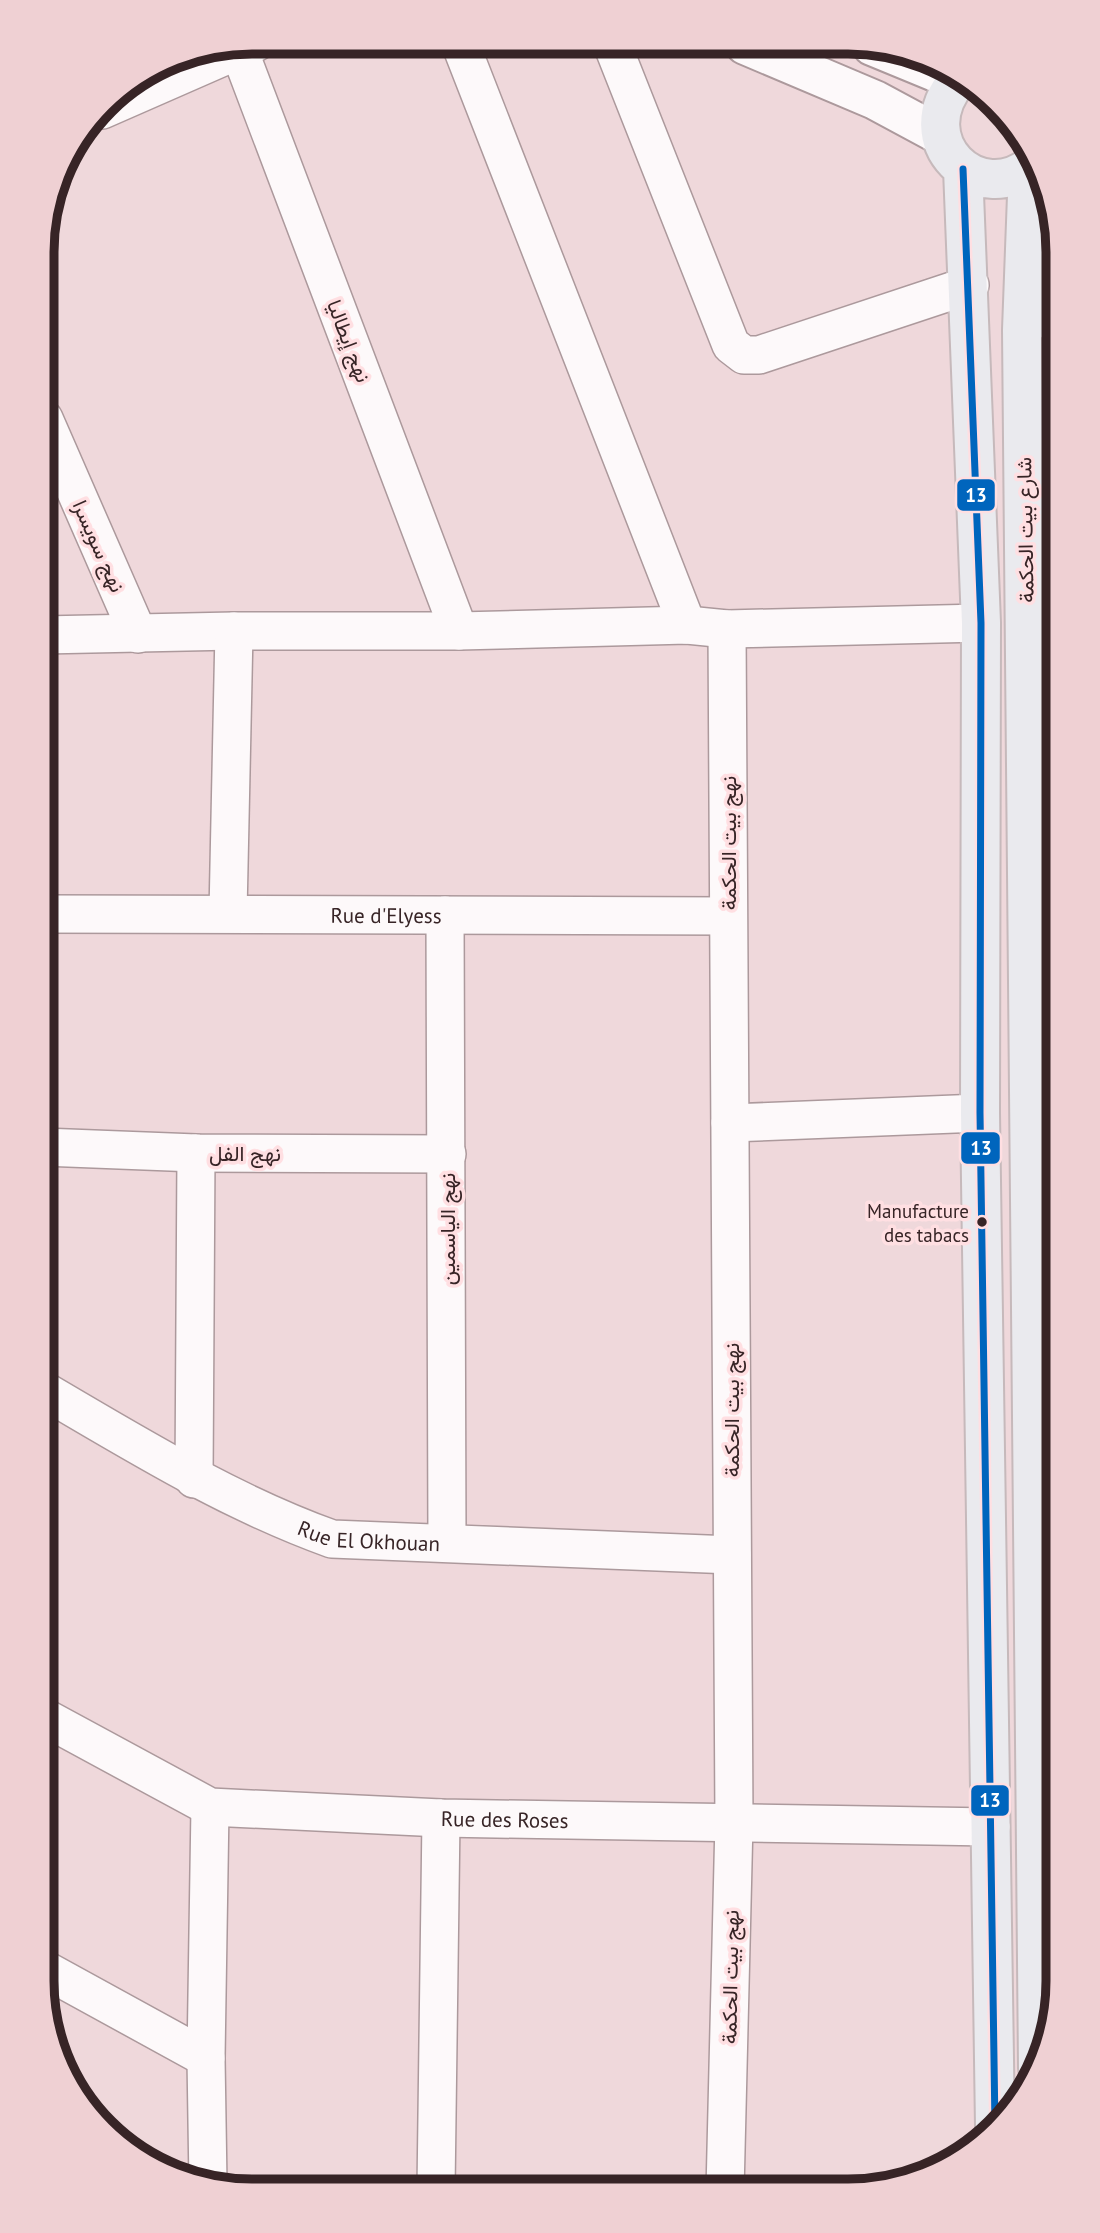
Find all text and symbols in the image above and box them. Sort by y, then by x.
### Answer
street label: نهج إيطاليا [320,296,377,387]
street label: شارع بيت الحكمة [1010,457,1041,603]
line badge: 13 [956,478,996,512]
text: 13 [965,483,987,507]
street label: نهج سويسرا [66,496,131,597]
street label: نهج بيت الحكمة [715,776,743,910]
street label: Rue d'Elyess [330,901,442,929]
line badge: 13 [960,1131,1001,1165]
text: 13 [970,1136,992,1160]
street label: نهج الفل [209,1140,281,1168]
street label: نهج الياسمين [434,1173,462,1285]
place label: Manufacture des tabacs [867,1199,969,1247]
marker: Manufacture des tabacs [975,1215,989,1229]
street label: نهج بيت الحكمة [718,1343,746,1477]
street label: Rue El Okhouan [294,1514,440,1557]
line badge: 13 [970,1784,1010,1817]
text: 13 [979,1788,1001,1812]
street label: Rue des Roses [441,1805,569,1834]
street label: نهج بيت الحكمة [715,1910,746,2044]

